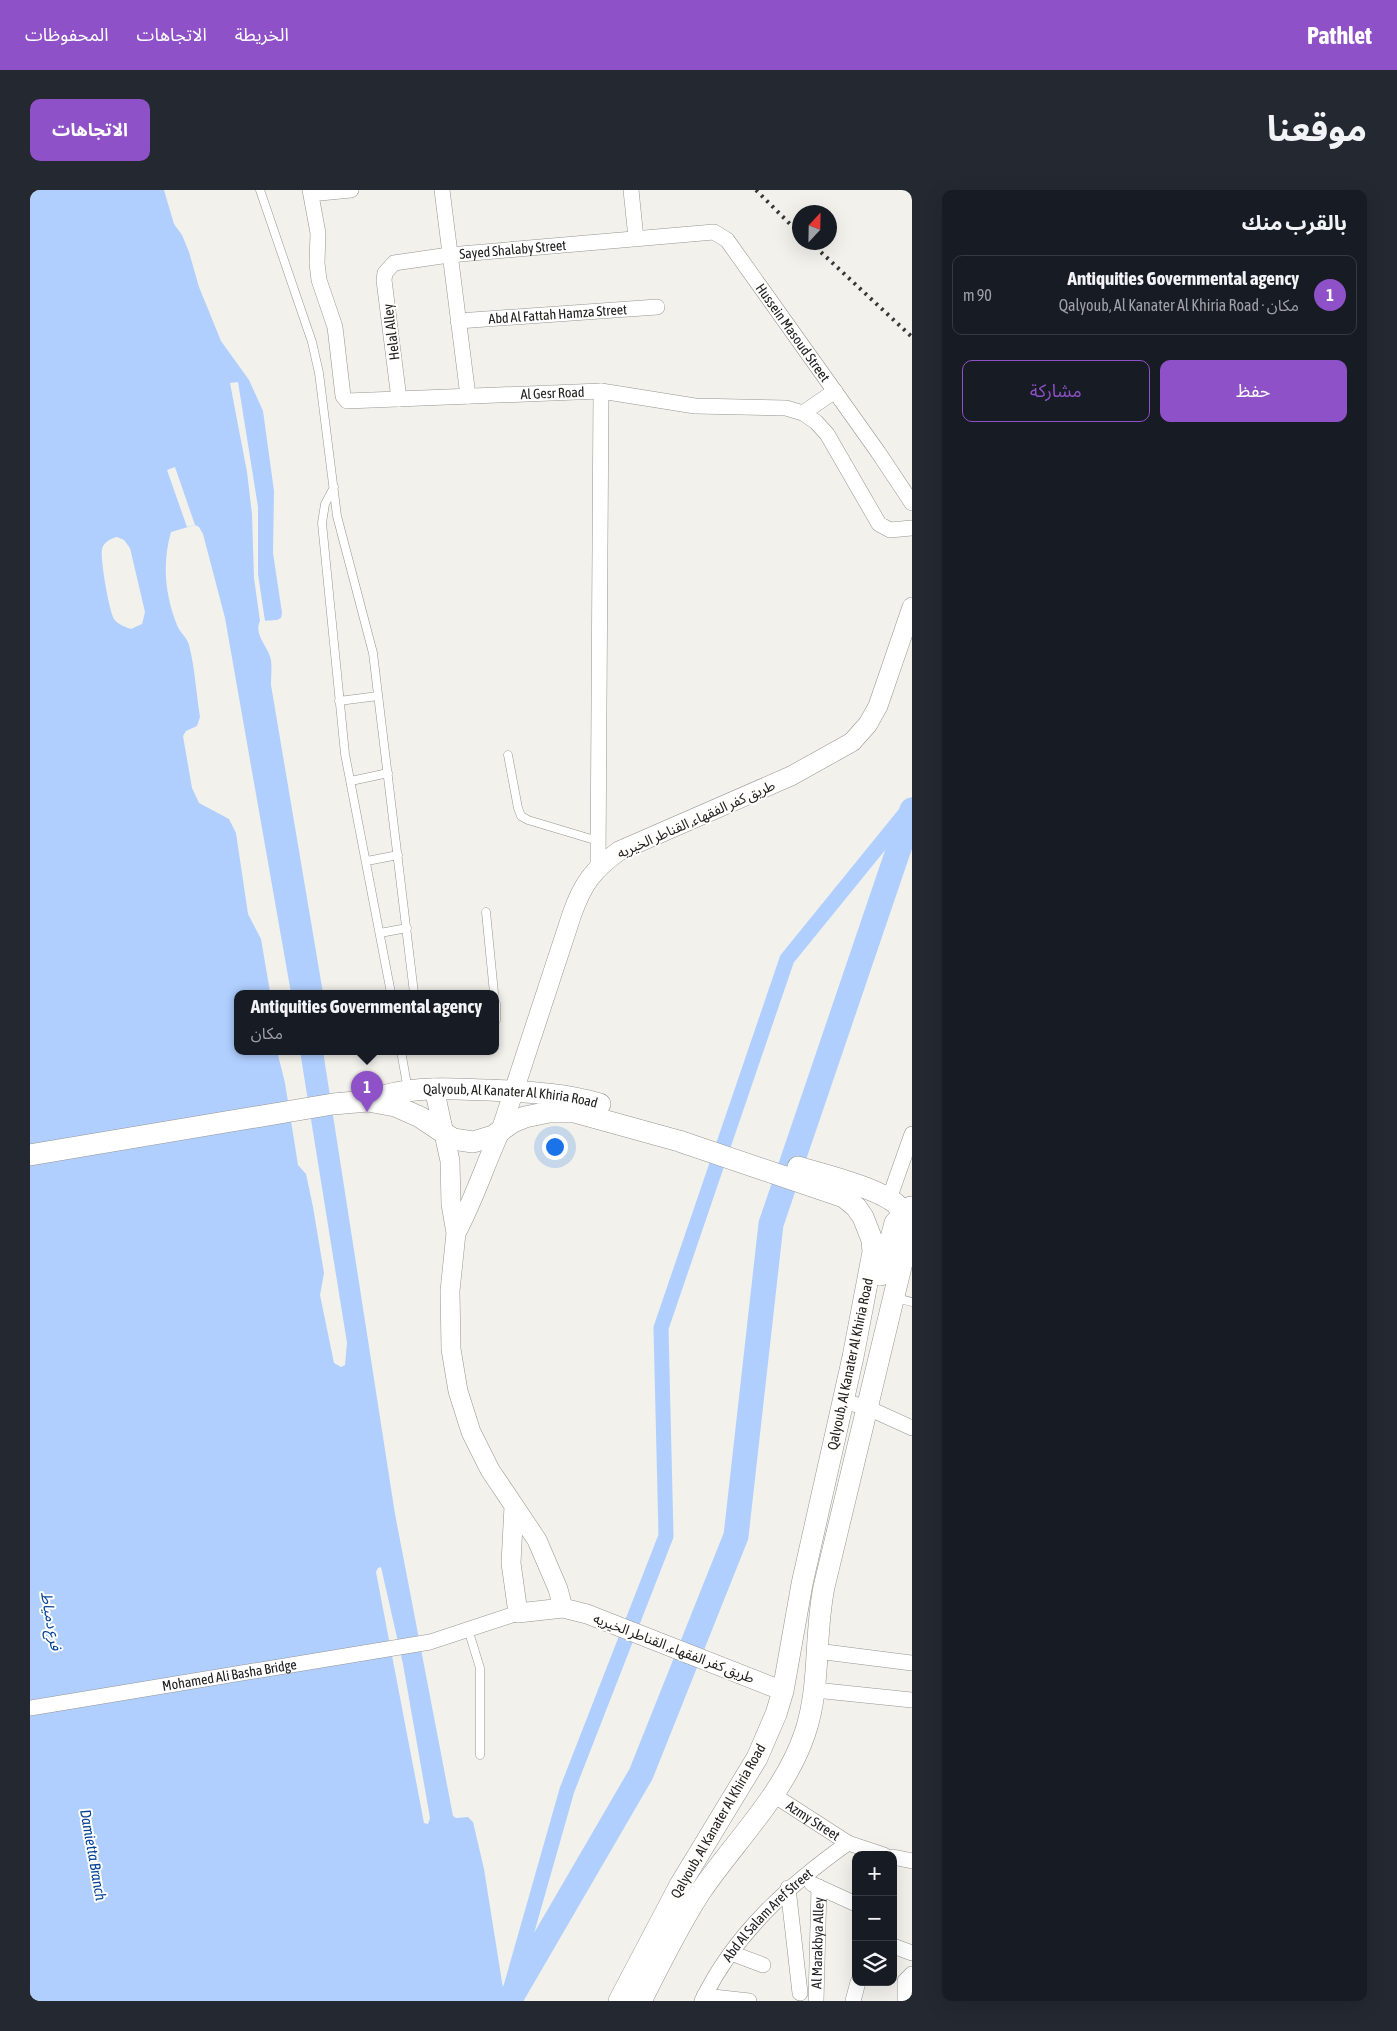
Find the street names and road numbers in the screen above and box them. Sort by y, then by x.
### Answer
street label: Sayed Shalaby Street [459,237,567,262]
street label: Hussein Masoud Street [753,280,833,385]
street label: Abd Al Fattah Hamza Street [488,301,628,327]
street label: Helal Alley [380,303,402,361]
street label: Al Gesr Road [520,384,585,402]
street label: طريق كفر الفقهاء, القناطر الخيريه [615,777,778,863]
street label: Qalyoub, Al Kanater Al Khiria Road [423,1081,599,1111]
street label: Qalyoub, Al Kanater Al Khiria Road [824,1277,876,1451]
street label: طريق كفر الفقهاء, القناطر الخيريه [590,1610,757,1688]
street label: Mohamed Ali Basha Bridge [161,1656,298,1694]
street label: Qalyoub, Al Kanater Al Khiria Road [667,1741,769,1901]
street label: Azmy Street [783,1797,843,1844]
street label: Abd Al Salam Aref Street [719,1865,816,1965]
street label: Al Marakbya Alley [808,1897,827,1989]

